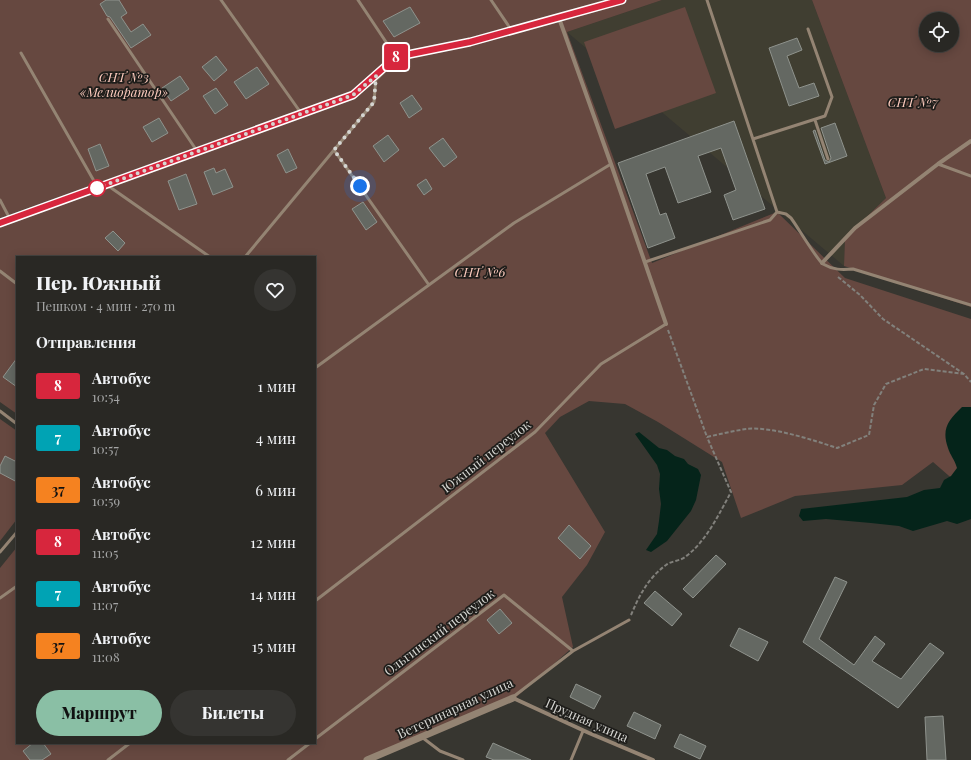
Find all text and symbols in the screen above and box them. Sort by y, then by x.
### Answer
map controls [919,12,959,52]
button: locate [919,12,959,52]
line badge: 8 [383,44,409,70]
text: 8 [392,47,400,66]
park label: СНТ №3 «Мелиоратор» [80,68,169,100]
park label: СНТ №7 [888,93,940,110]
your location [350,176,370,196]
unlabelled marker [88,179,106,197]
park label: СНТ №6 [455,263,506,280]
text: Пер. Южный [36,269,161,295]
button: heart [254,269,296,311]
text: Пешком · 4 мин · 270 m [36,297,175,314]
text: Отправления [36,332,136,352]
text: Автобус [92,368,151,388]
text: 8 [54,376,62,395]
text: 1 мин [258,376,296,396]
text: 10:54 [92,388,120,405]
street label: Южный переулок [438,415,534,496]
text: Автобус [92,420,151,440]
text: 7 [55,428,61,447]
text: 4 мин [256,428,296,448]
text: 10:57 [92,440,119,457]
text: Автобус [92,472,151,492]
text: 37 [51,480,65,499]
text: 6 мин [255,480,296,500]
text: 10:59 [92,492,120,509]
text: Автобус [92,524,151,544]
text: 8 [54,532,62,551]
text: 12 мин [250,532,296,552]
text: 11:05 [92,544,118,561]
text: Автобус [92,576,151,596]
text: 7 [55,584,61,603]
text: 14 мин [250,584,296,604]
street label: Ольгинский переулок [380,584,498,679]
text: 11:07 [92,596,118,613]
text: Автобус [92,628,151,648]
text: 37 [51,636,65,655]
text: 15 мин [252,636,296,656]
text: 11:08 [92,648,120,665]
street label: Ветеринарная улица [394,673,516,742]
button: Маршрут [36,690,162,736]
button: Билеты [170,690,296,736]
street label: Прудная улица [543,694,632,746]

